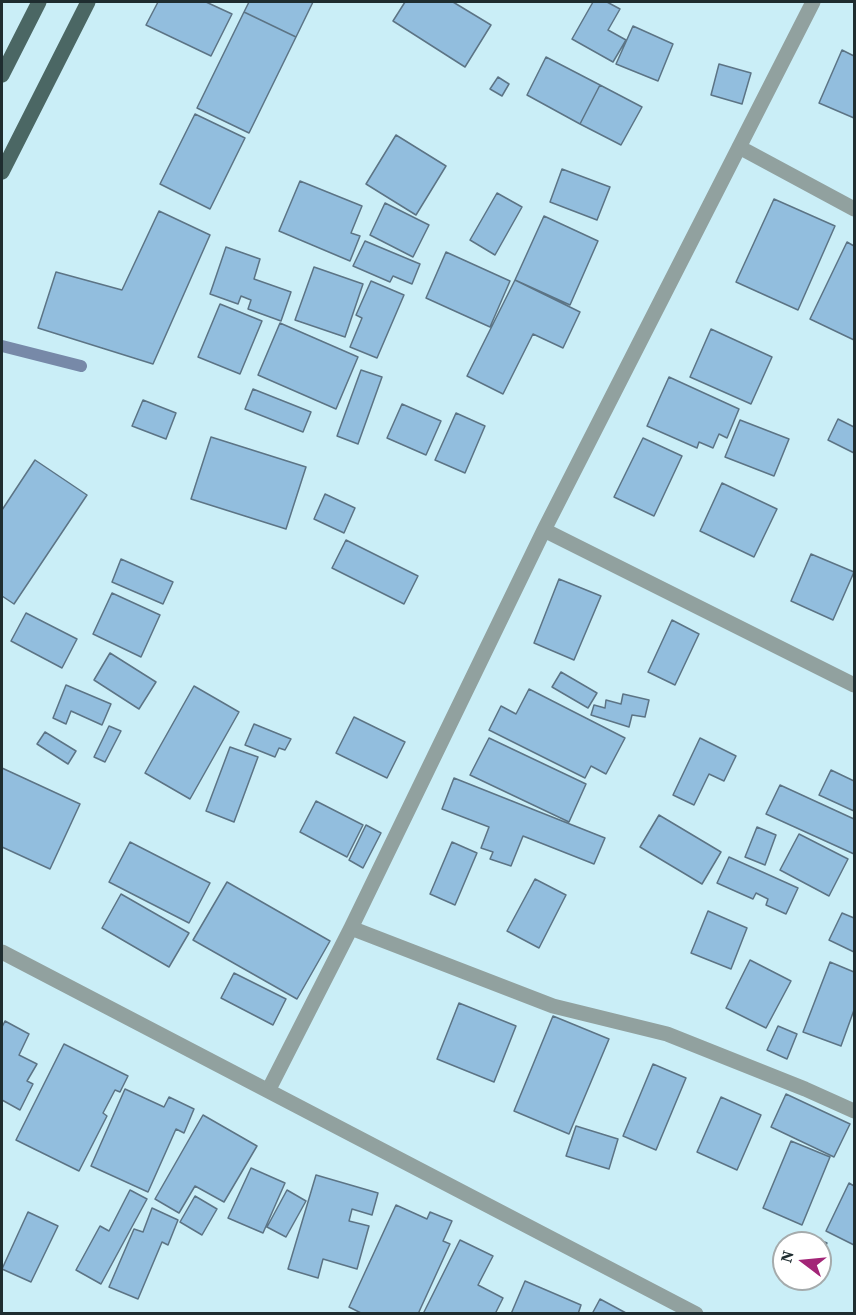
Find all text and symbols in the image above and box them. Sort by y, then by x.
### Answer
north arrow [772,1231,832,1291]
text: N [774,1248,799,1265]

